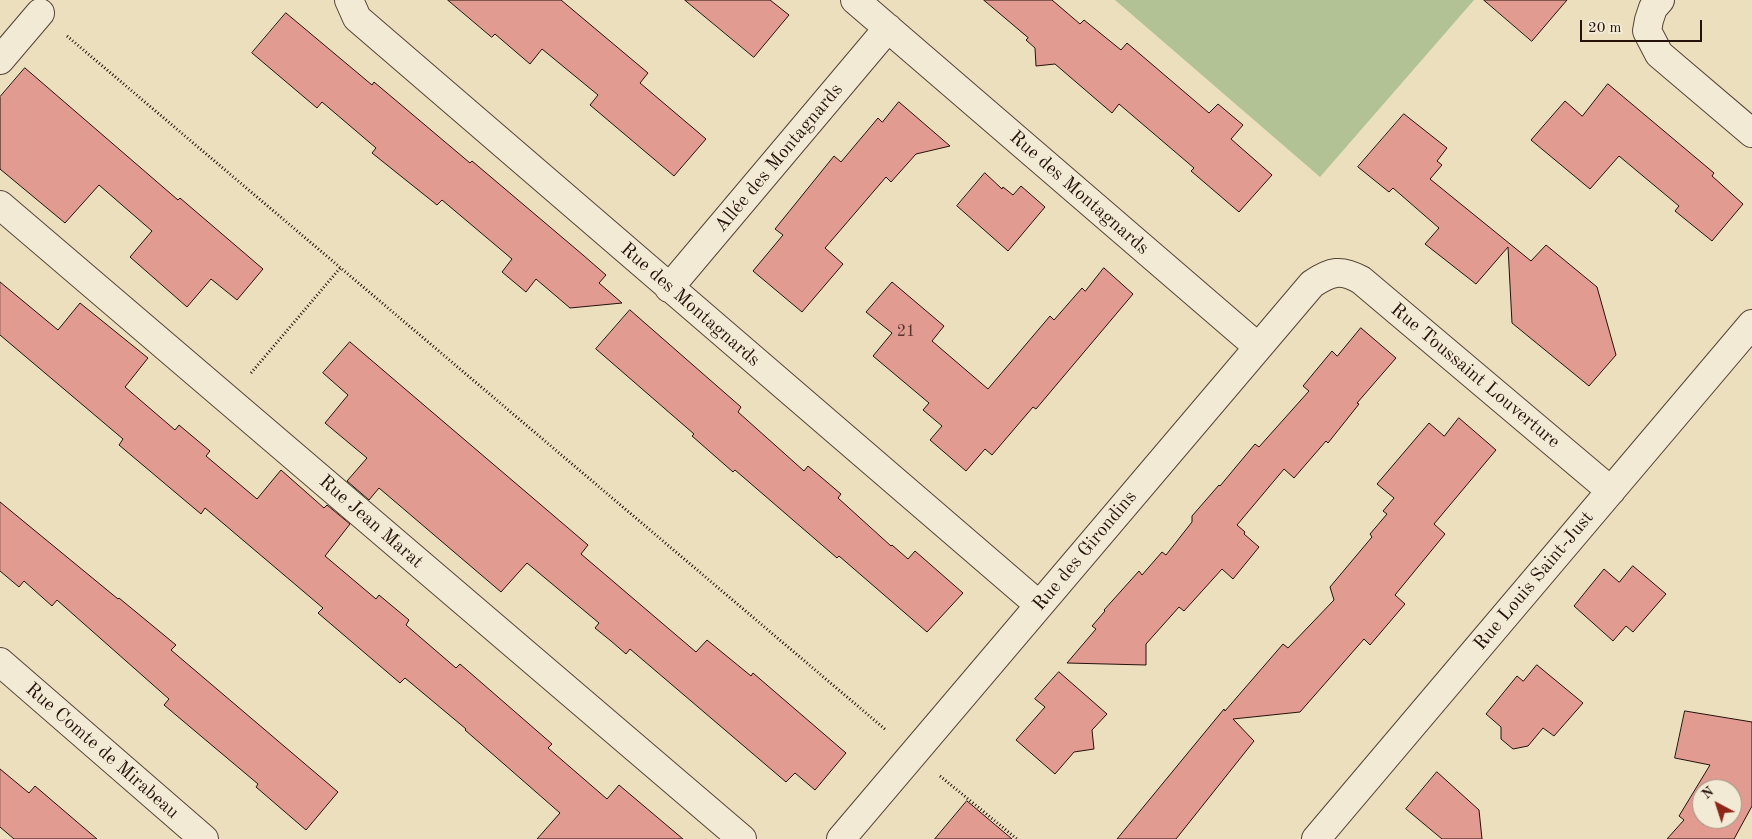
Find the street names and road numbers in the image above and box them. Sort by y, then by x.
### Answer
street label: Allée des Montagnards [710,79,848,237]
street label: Rue des Montagnards [1005,126,1153,260]
street label: Rue des Montagnards [616,238,764,372]
street label: Rue Toussaint Louverture [1386,298,1564,454]
street label: Rue Jean Marat [314,470,428,574]
street label: Rue des Girondins [1028,486,1142,616]
street label: Rue Louis Saint-Just [1469,507,1599,655]
street label: Rue Comte de Mirabeau [21,678,183,824]

